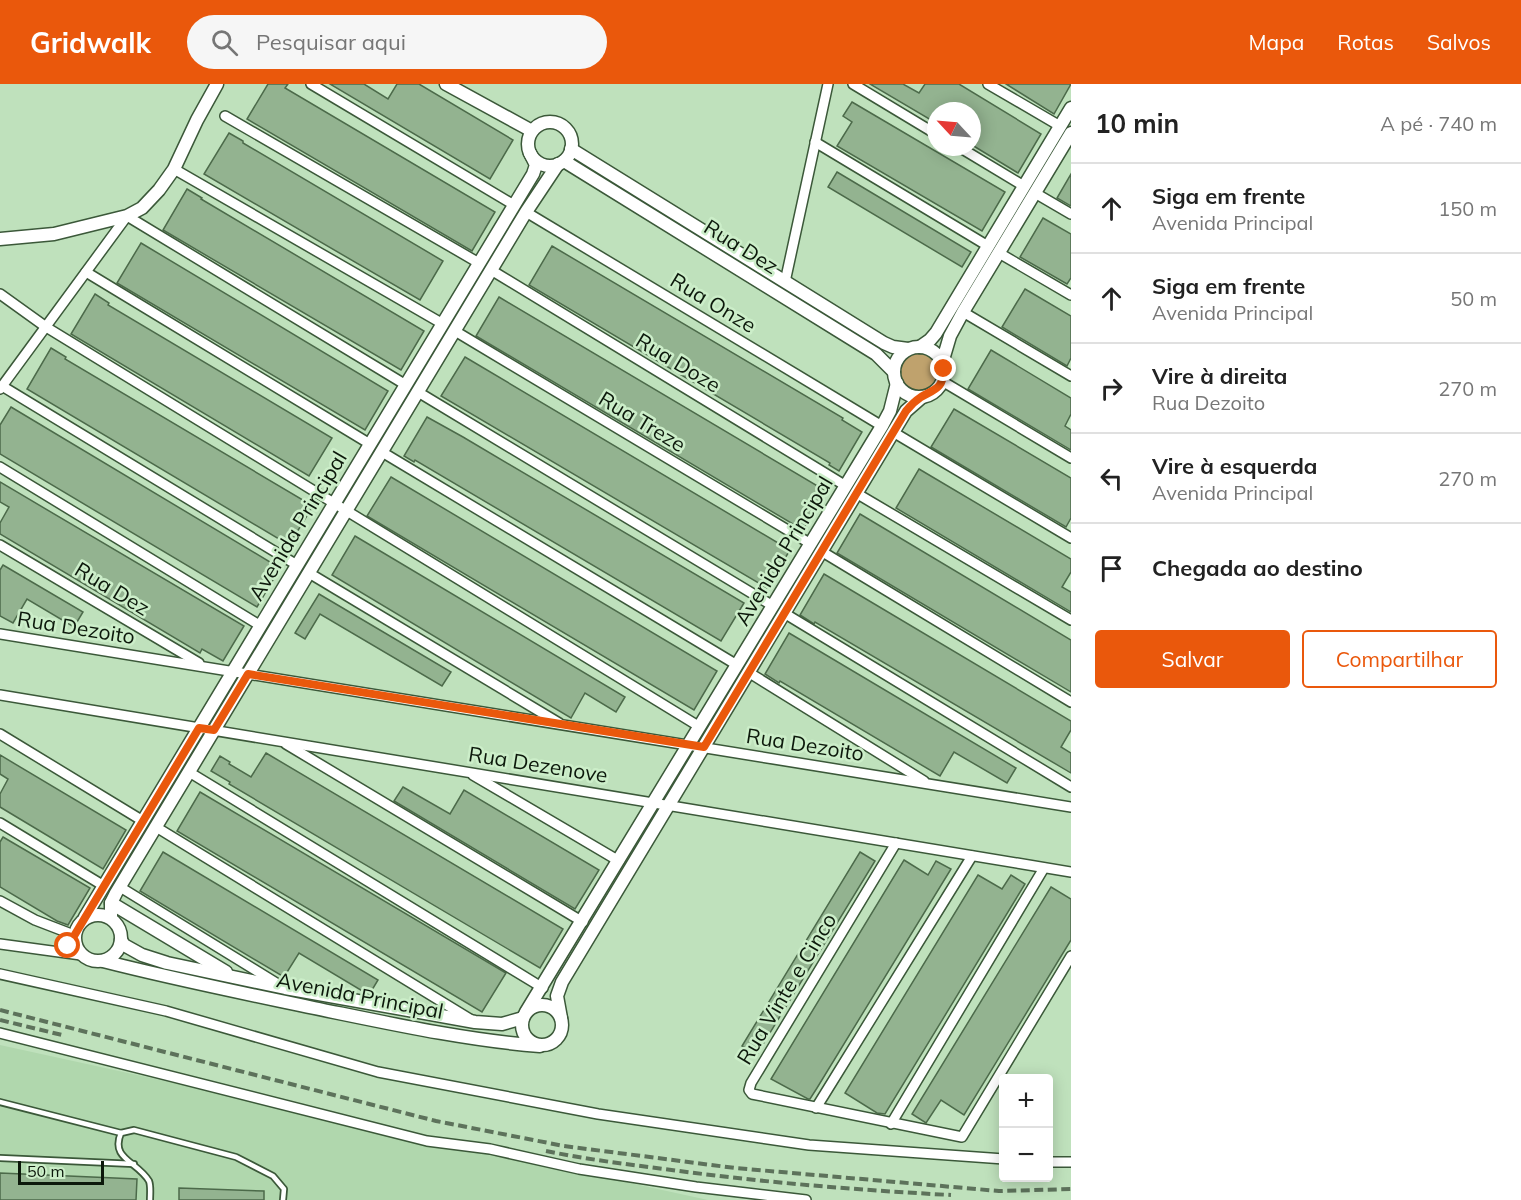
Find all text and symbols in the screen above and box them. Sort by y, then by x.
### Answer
search box [187,15,607,69]
text: Gridwalk [30,25,151,60]
icon: search [208,26,241,59]
text: Pesquisar aqui [256,28,406,56]
text: Mapa [1249,29,1304,55]
text: Rotas [1337,29,1394,55]
text: Salvos [1427,29,1491,55]
north arrow [927,102,981,156]
text: 10 min [1095,107,1179,140]
text: A pé · 740 m [1380,111,1497,136]
text: Siga em frente [1152,182,1305,210]
icon: ahead [1095,192,1128,225]
text: 150 m [1438,196,1497,221]
text: Avenida Principal [1152,210,1313,235]
street label: Rua Dez [700,213,783,279]
street label: Rua Onze [666,266,761,338]
text: Siga em frente [1152,272,1305,300]
icon: ahead [1095,282,1128,315]
text: 50 m [1450,286,1497,311]
text: Avenida Principal [1152,300,1313,325]
street label: Rua Doze [631,327,726,398]
route end [930,355,956,381]
text: Vire à direita [1152,362,1287,390]
icon: right [1095,372,1128,405]
text: 270 m [1438,376,1497,401]
street label: Rua Treze [594,385,691,457]
text: Rua Dezoito [1152,390,1265,415]
street label: Avenida Principal [242,446,352,605]
text: Vire à esquerda [1152,452,1317,480]
icon: left [1095,462,1128,495]
text: 270 m [1438,466,1497,491]
street label: Avenida Principal [728,471,838,630]
text: Avenida Principal [1152,480,1313,505]
icon: arrive [1095,552,1128,585]
text: Chegada ao destino [1152,554,1363,582]
street label: Rua Dez [70,556,155,621]
street label: Rua Dezoito [15,605,137,649]
button: Salvar [1095,630,1290,688]
button: Compartilhar [1302,630,1497,688]
street label: Rua Dezoito [744,722,866,766]
street label: Rua Dezenove [467,740,610,788]
street label: Rua Vinte e Cinco [731,908,841,1069]
route start [54,932,80,958]
street label: Avenida Principal [275,966,446,1024]
map controls [999,1074,1053,1182]
button: + [999,1074,1053,1128]
button: − [999,1128,1053,1182]
scale bar [18,1158,104,1186]
text: 50 m [27,1161,64,1181]

